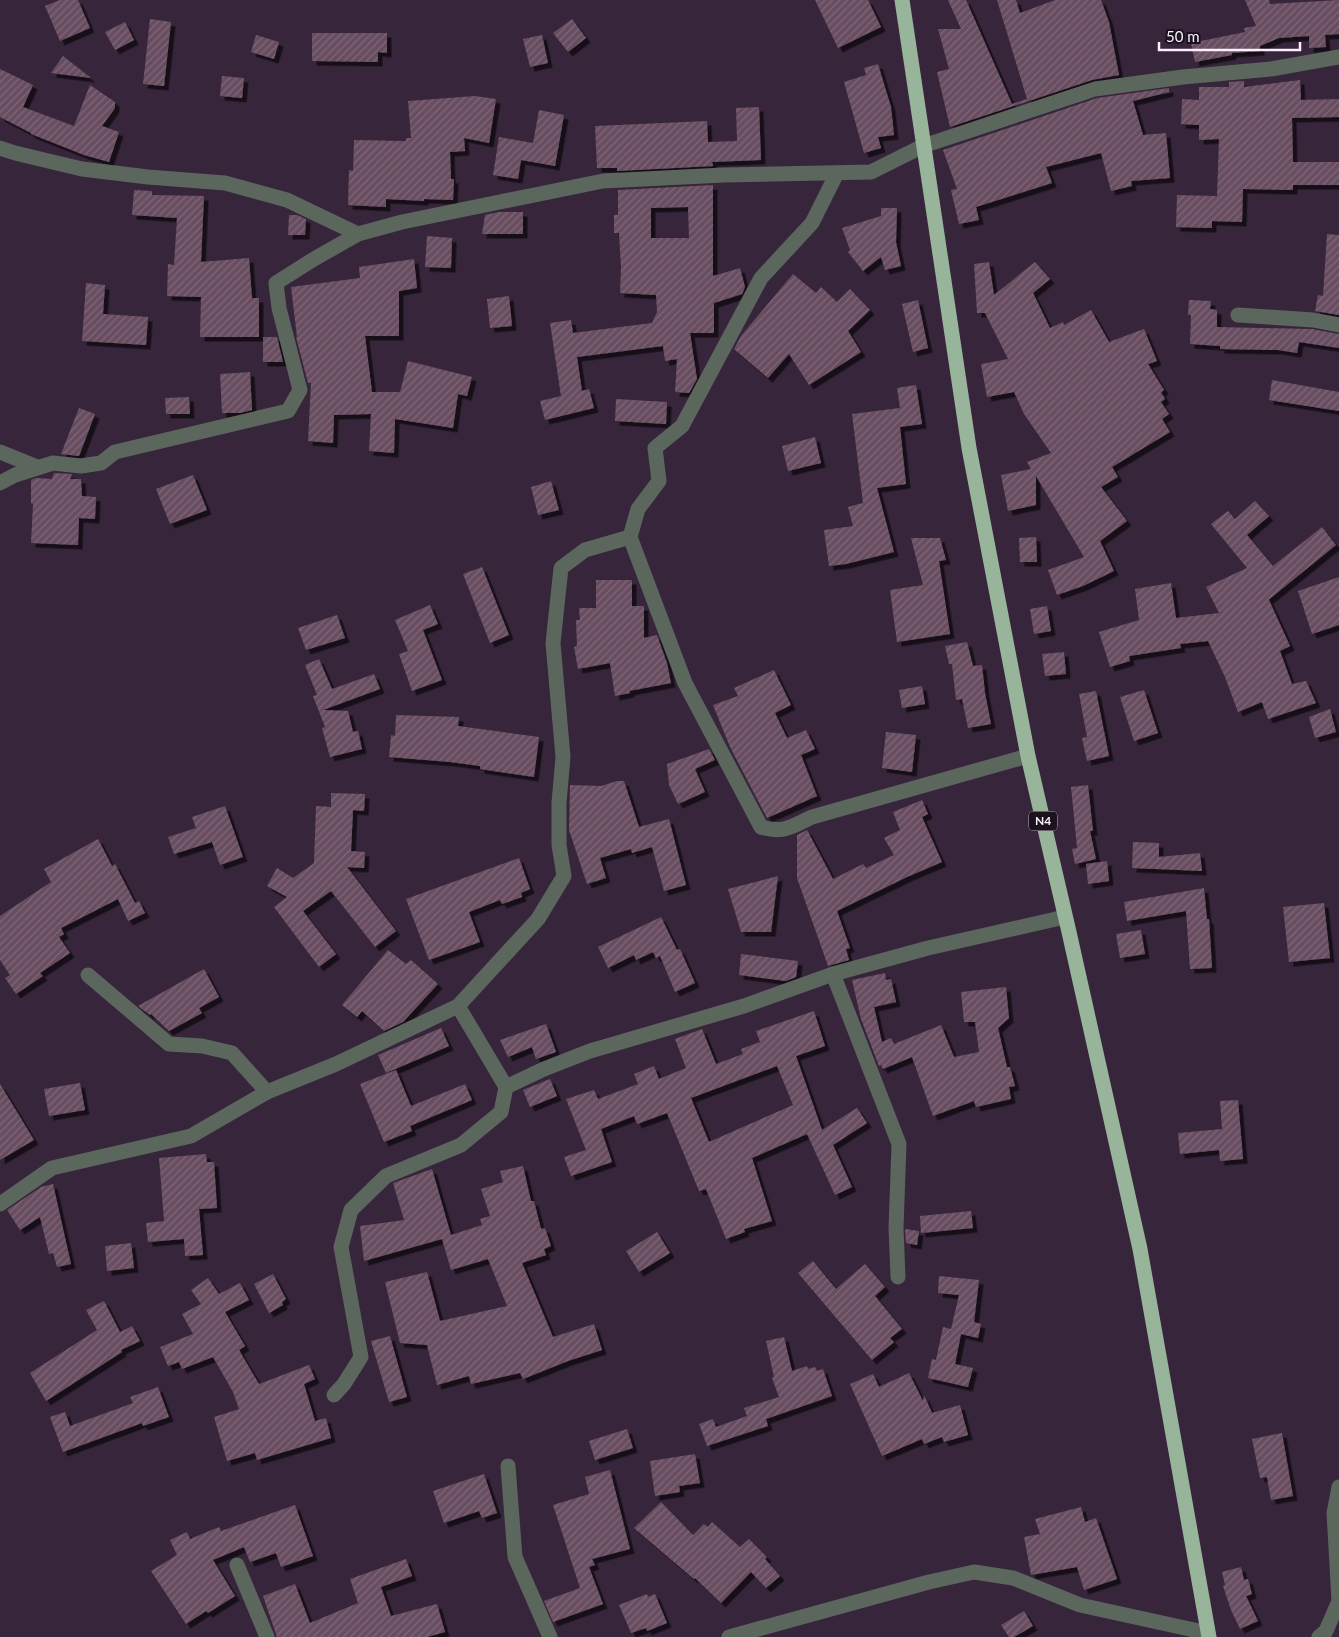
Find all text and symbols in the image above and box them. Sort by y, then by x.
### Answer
scale bar [1159,20,1300,52]
text: 50 m [1166,27,1200,45]
road number: N4 [1029,811,1057,830]

